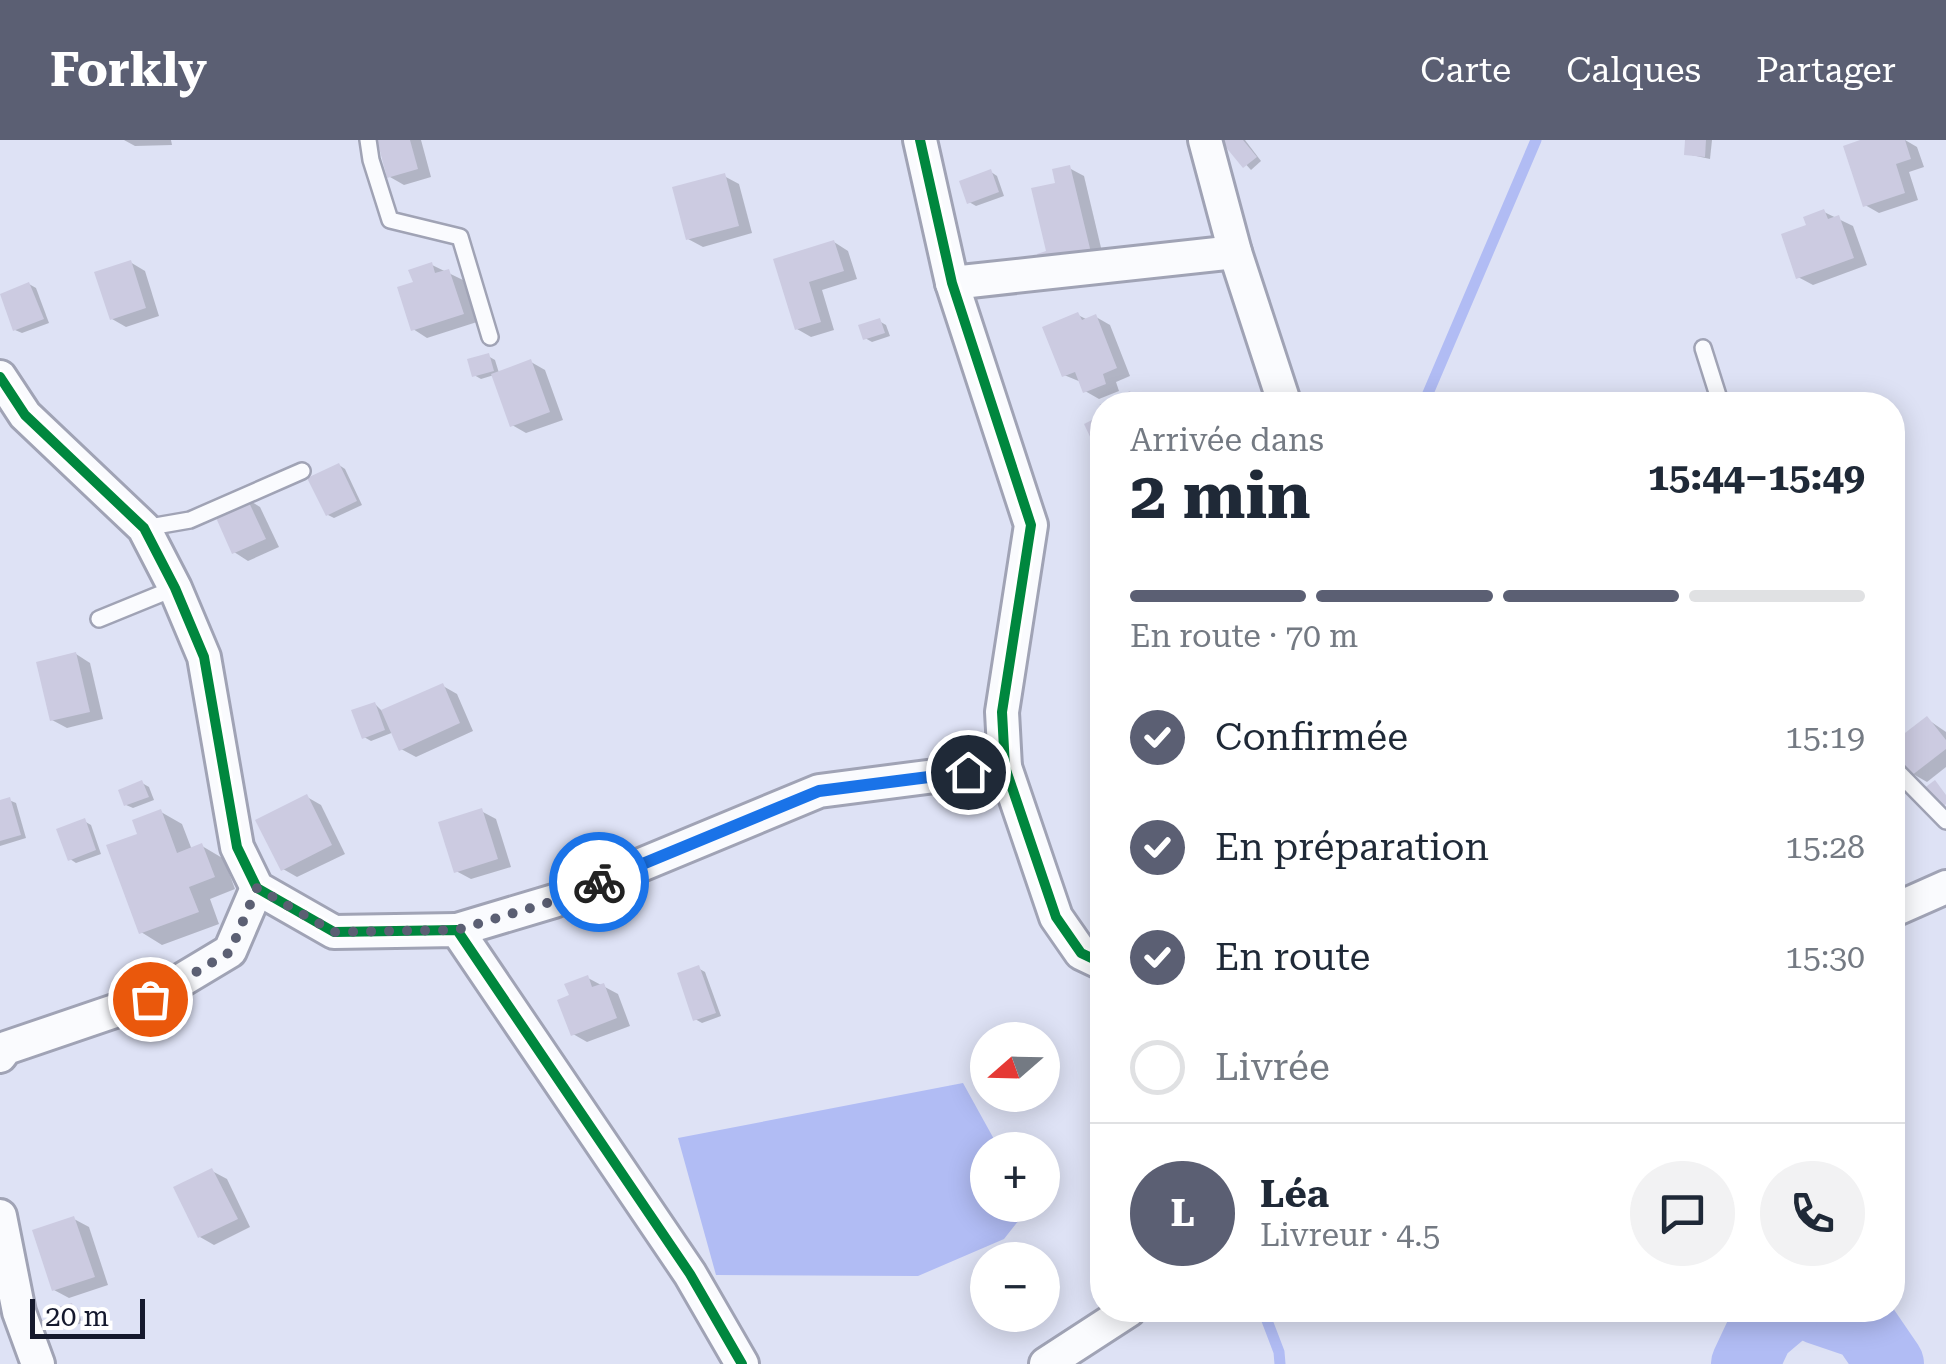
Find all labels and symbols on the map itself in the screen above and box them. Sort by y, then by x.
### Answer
pin [926,730,1011,815]
courier [549,832,649,932]
pin [108,957,193,1042]
north arrow [970,1022,1060,1112]
scale bar [30,1294,145,1338]

